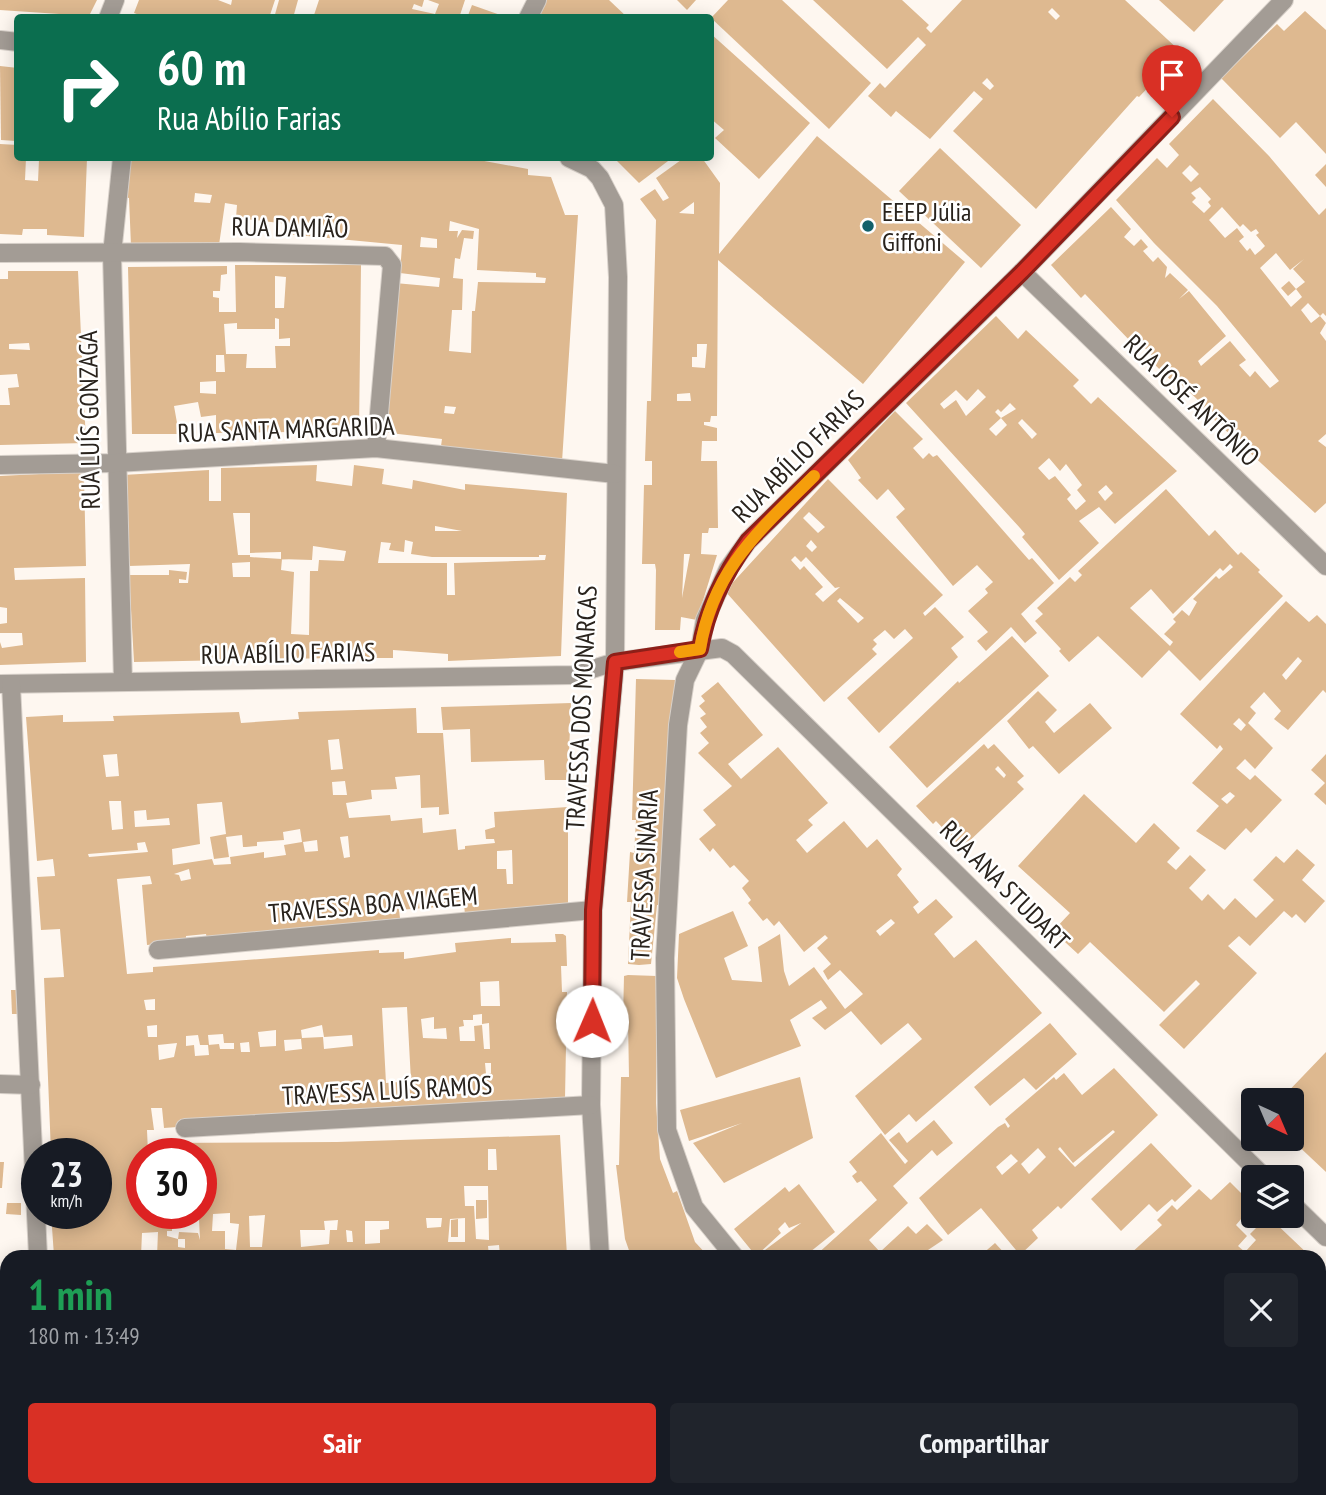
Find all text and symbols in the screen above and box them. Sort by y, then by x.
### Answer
text: 60 m [157,35,246,99]
icon: right [42,42,133,133]
pin [1142,45,1202,117]
icon: arrive [1153,56,1191,94]
text: Rua Abílio Farias [157,97,341,139]
place label: EEEP Júlia Giffoni [882,195,972,258]
street label: RUA DAMIÃO [231,209,349,245]
marker: EEEP Júlia Giffoni [860,218,876,234]
street label: RUA JOSÉ ANTÔNIO [1117,327,1267,473]
street label: RUA LUÍS GONZAGA [71,330,107,510]
street label: RUA ABÍLIO FARIAS [725,383,871,529]
street label: RUA SANTA MARGARIDA [177,409,396,449]
street label: TRAVESSA DOS MONARCAS [558,585,604,831]
street label: RUA ABÍLIO FARIAS [200,635,376,671]
street label: TRAVESSA SINARIA [623,788,665,961]
street label: RUA ANA STUDART [933,813,1077,957]
street label: TRAVESSA BOA VIAGEM [267,878,479,930]
position arrow [555,984,629,1058]
street label: TRAVESSA LUÍS RAMOS [281,1068,493,1112]
north arrow [1241,1088,1304,1152]
map controls [1241,1088,1304,1228]
speed limit sign: 30 [126,1138,217,1229]
text: 23 [50,1151,83,1197]
button: layers [1241,1165,1304,1228]
text: km/h [51,1189,82,1212]
text: 1 min [28,1267,113,1322]
button: close [1224,1273,1298,1347]
text: 180 m · 13:49 [28,1321,140,1350]
button: Sair [28,1403,656,1483]
button: Compartilhar [670,1403,1298,1483]

